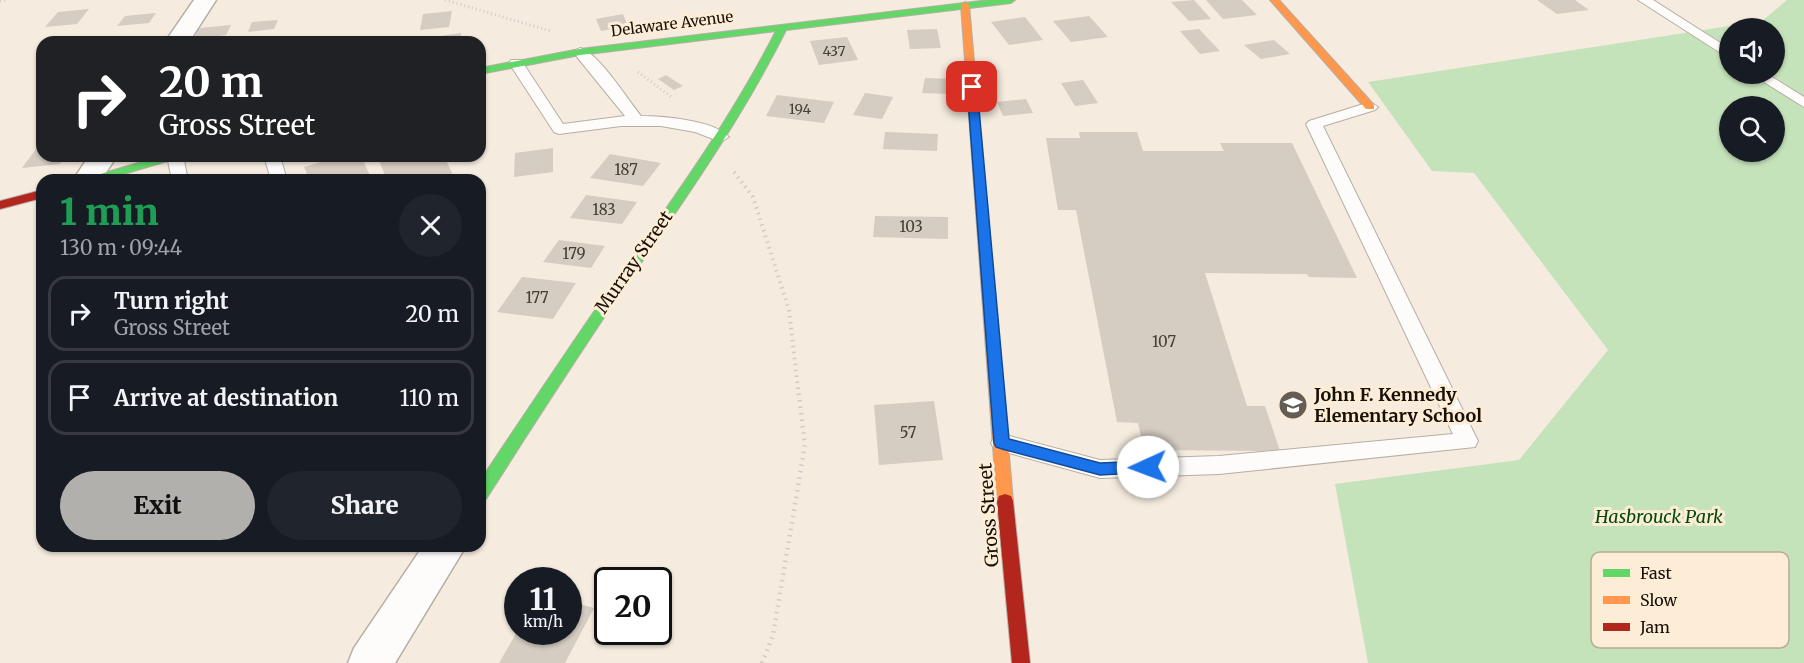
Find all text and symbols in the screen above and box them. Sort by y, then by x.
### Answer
street label: Delaware Avenue [610,7,734,40]
map controls [1719,18,1785,162]
button: sound [1719,18,1785,84]
house number: 437 [823,42,845,60]
text: 20 m [159,56,263,108]
icon: right [60,60,138,138]
pin [946,61,997,112]
icon: arrive [955,70,988,103]
button: search [1719,96,1785,162]
house number: 194 [789,100,812,118]
text: Gross Street [159,108,315,142]
house number: 187 [614,160,638,179]
text: 1 min [60,190,159,235]
button: close [399,194,462,257]
house number: 183 [592,200,616,219]
street label: Murray Street [590,206,677,318]
house number: 103 [899,217,923,236]
text: 130 m · 09:44 [60,235,182,260]
house number: 179 [562,244,586,263]
text: Turn right [114,287,228,315]
house number: 177 [526,288,549,307]
icon: right [63,297,96,330]
text: 20 m [405,300,459,328]
text: Gross Street [114,315,230,340]
house number: 107 [1152,332,1176,351]
icon: arrive [63,381,96,414]
place label: John F. Kennedy Elementary School [1313,383,1482,427]
text: Arrive at destination [114,384,338,412]
text: 110 m [400,384,459,412]
school or university icon: John F. Kennedy Elementary School [1277,389,1309,421]
house number: 57 [900,423,917,442]
position arrow [1116,435,1180,499]
street label: Gross Street [973,462,1004,568]
button: Exit [60,471,255,540]
button: Share [267,471,462,540]
park label: Hasbrouck Park [1594,505,1723,528]
legend [1591,552,1789,648]
text: Fast [1640,563,1673,583]
speed limit sign: 20 [594,567,672,645]
text: 11 [529,580,556,618]
text: Slow [1640,590,1678,610]
text: km/h [523,612,563,631]
text: Jam [1639,617,1670,637]

